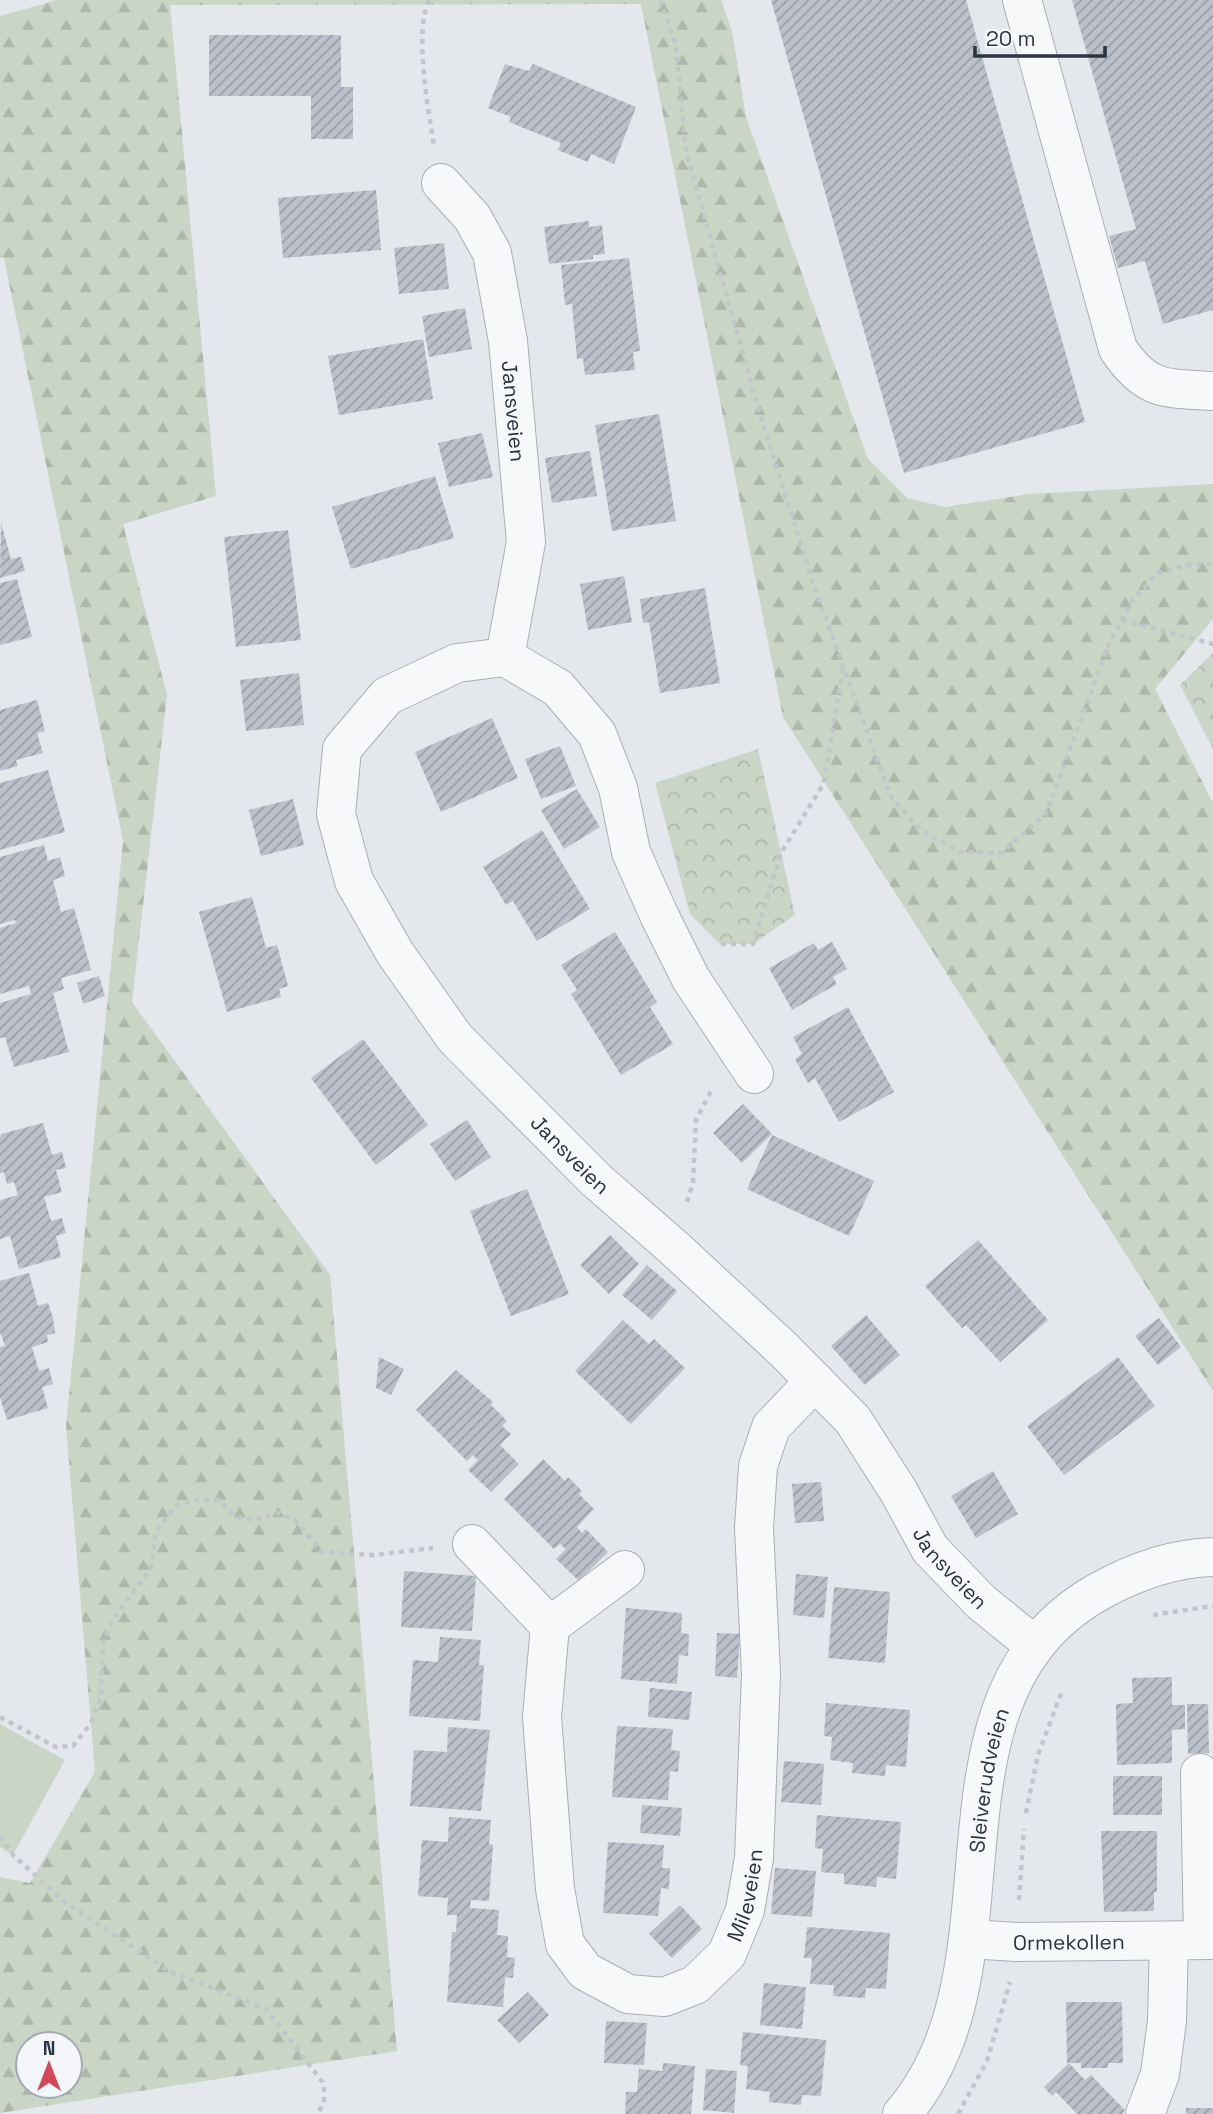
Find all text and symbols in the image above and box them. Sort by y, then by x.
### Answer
scale bar [975,14,1104,58]
text: 20 m [986,25,1036,52]
street label: Jansveien [496,359,532,463]
street label: Jansveien [525,1109,616,1200]
street label: Jansveien [907,1522,994,1615]
street label: Sleiverudveien [963,1704,1015,1854]
street label: Mileveien [720,1849,768,1945]
street label: Ormekollen [1013,1927,1125,1956]
north arrow [14,2030,84,2100]
text: N [43,2036,55,2061]

